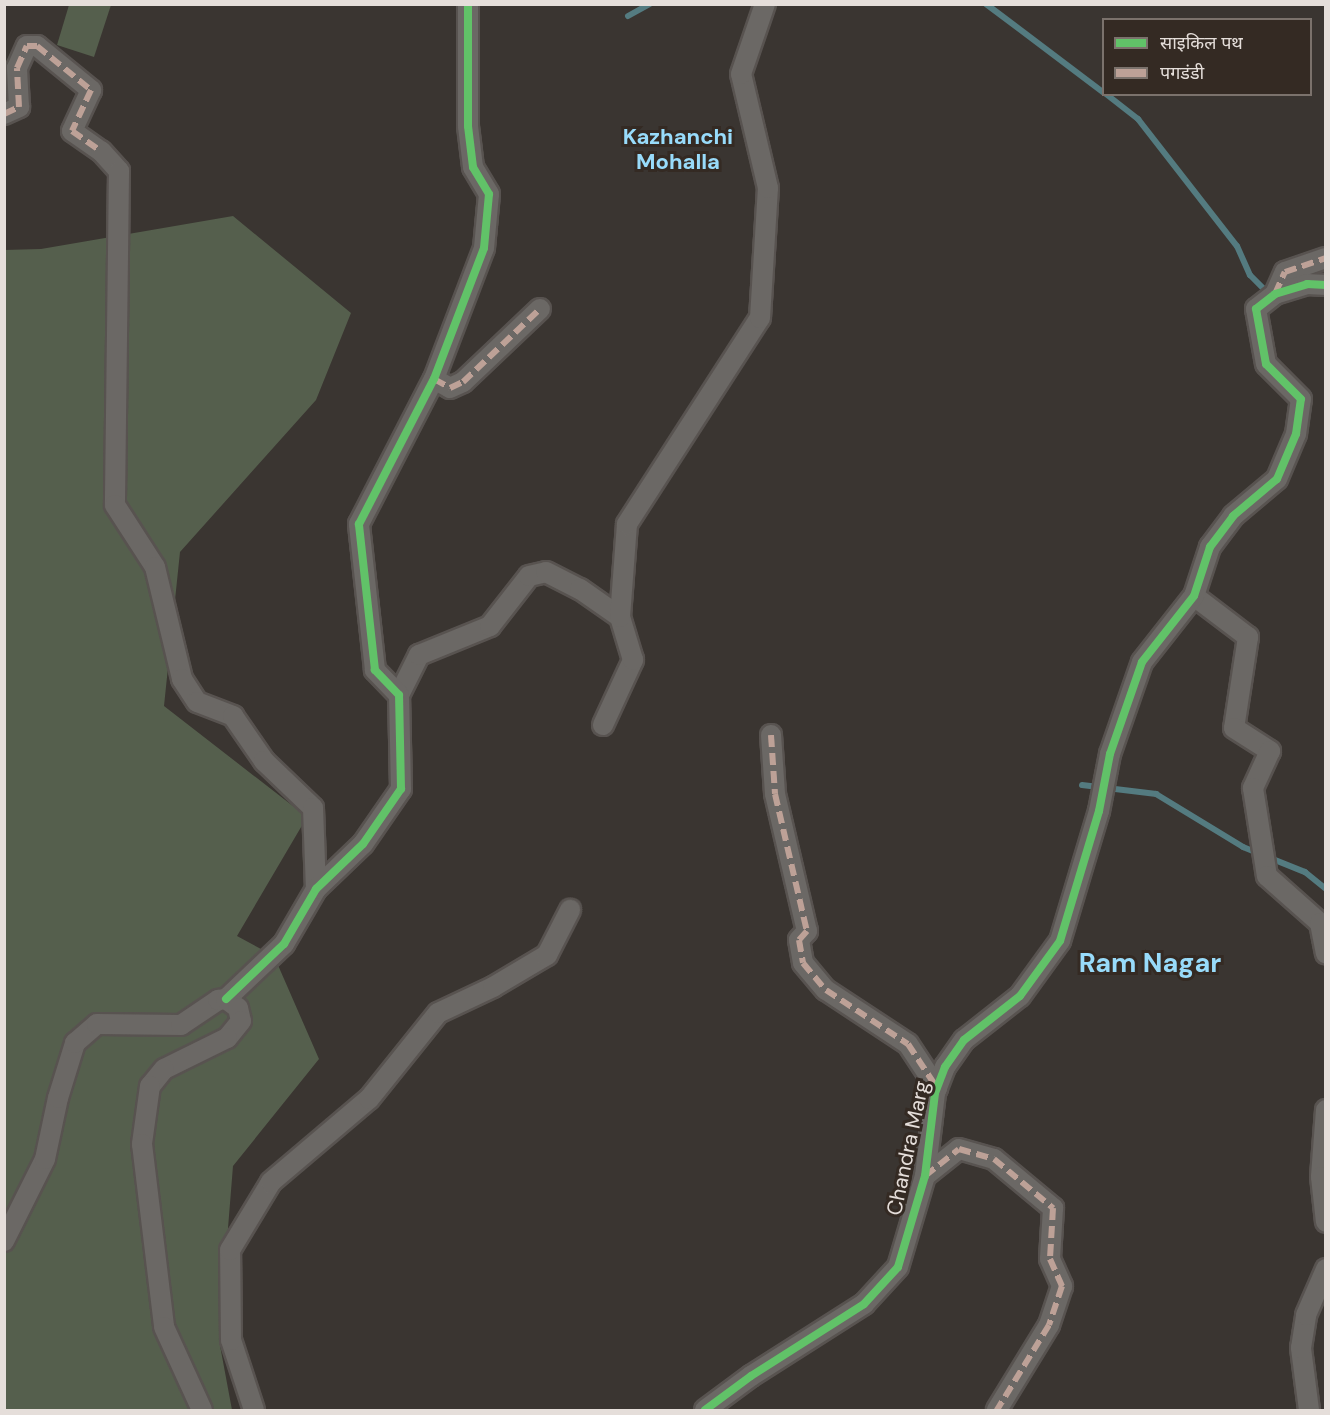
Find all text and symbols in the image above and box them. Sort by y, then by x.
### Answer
legend [1102,18,1312,96]
text: साइकिल पथ [1160,31,1243,55]
text: पगडंडी [1160,61,1204,85]
district label: Kazhanchi Mohalla [623,123,733,174]
district label: Ram Nagar [1079,947,1221,979]
street label: Chandra Marg [881,1078,935,1218]

